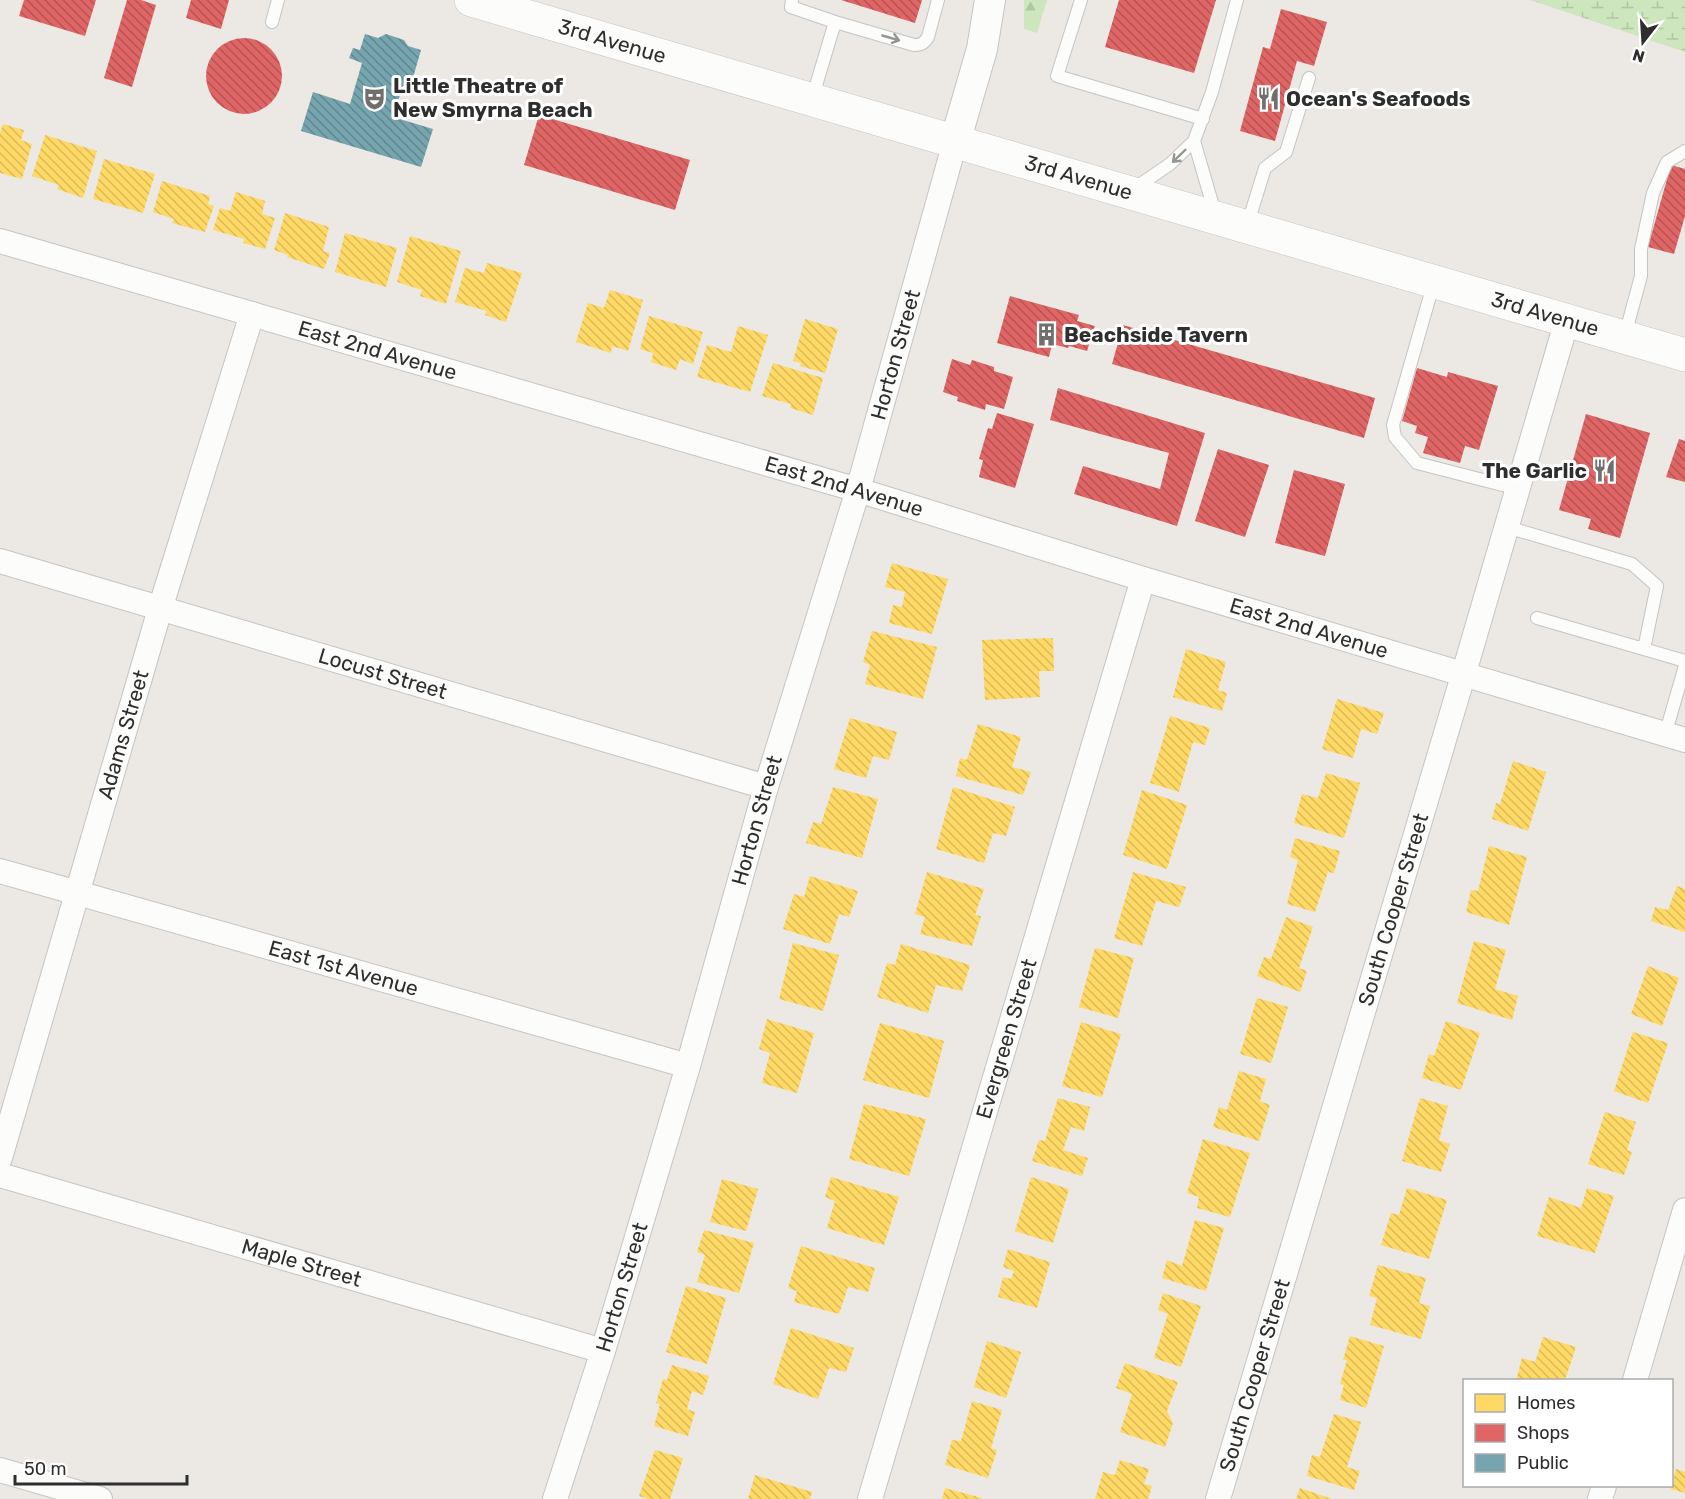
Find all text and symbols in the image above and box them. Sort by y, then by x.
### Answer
north arrow [1613,12,1673,72]
street label: 3rd Avenue [555,13,669,68]
one-way arrow [881,33,900,44]
text: N [1630,45,1647,67]
place label: Little Theatre of New Smyrna Beach [393,73,593,122]
theatre icon: Little Theatre of New Smyrna Beach [362,85,388,111]
restaurant icon: Ocean's Seafoods [1255,86,1281,112]
place label: Ocean's Seafoods [1286,86,1470,111]
one-way arrow [1171,149,1186,163]
street label: 3rd Avenue [1022,150,1136,205]
street label: 3rd Avenue [1488,286,1602,341]
street label: Horton Street [865,287,925,423]
street label: East 2nd Avenue [295,315,460,385]
building icon: Beachside Tavern [1033,322,1059,348]
place label: Beachside Tavern [1064,322,1248,347]
street label: East 2nd Avenue [762,451,926,522]
place label: The Garlic [1482,458,1587,483]
restaurant icon: The Garlic [1592,458,1618,484]
street label: East 2nd Avenue [1227,592,1391,663]
street label: Locust Street [316,643,450,704]
street label: Adams Street [92,667,154,802]
street label: Horton Street [726,752,787,888]
street label: South Cooper Street [1353,810,1433,1009]
street label: East 1st Avenue [266,935,421,1001]
street label: Evergreen Street [971,956,1042,1122]
street label: Horton Street [590,1219,653,1355]
street label: Maple Street [239,1233,364,1292]
street label: South Cooper Street [1214,1276,1295,1475]
legend [1463,1379,1673,1487]
text: Homes [1517,1392,1575,1414]
text: Shops [1517,1422,1569,1444]
scale bar [15,1448,188,1486]
text: Public [1517,1452,1569,1474]
text: 50 m [24,1458,67,1480]

